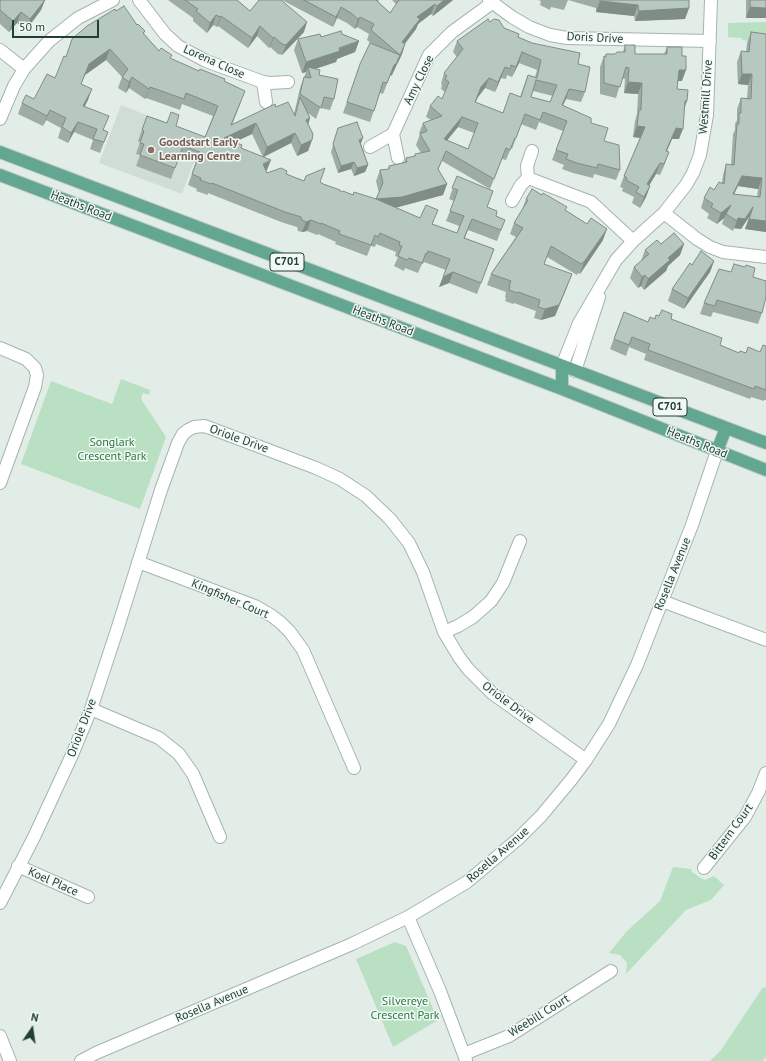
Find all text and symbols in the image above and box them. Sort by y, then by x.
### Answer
scale bar [14,12,101,38]
text: 50 m [19,19,45,34]
street label: Doris Drive [566,29,624,47]
street label: Lorena Close [181,42,247,82]
street label: Amy Close [401,53,437,107]
street label: Westmill Drive [696,59,716,135]
place label: Goodstart Early Learning Centre [159,136,240,164]
marker: Goodstart Early Learning Centre [146,145,156,155]
street label: Heaths Road [48,188,114,224]
road number: C701 [270,253,304,271]
street label: Heaths Road [350,303,416,339]
road number: C701 [653,398,687,416]
street label: Oriole Drive [208,422,270,456]
street label: Heaths Road [664,424,730,462]
park label: Songlark Crescent Park [77,436,147,464]
street label: Rosella Avenue [652,535,694,613]
street label: Kingfisher Court [189,576,271,622]
street label: Oriole Drive [479,679,537,727]
street label: Oriole Drive [64,697,100,759]
street label: Bittern Court [706,801,756,863]
street label: Rosella Avenue [464,824,532,886]
street label: Koel Place [26,865,80,899]
street label: Rosella Avenue [173,982,251,1026]
street label: Weebill Court [506,992,572,1040]
park label: Silvereye Crescent Park [370,995,440,1023]
north arrow [12,1009,52,1049]
text: N [30,1010,40,1025]

